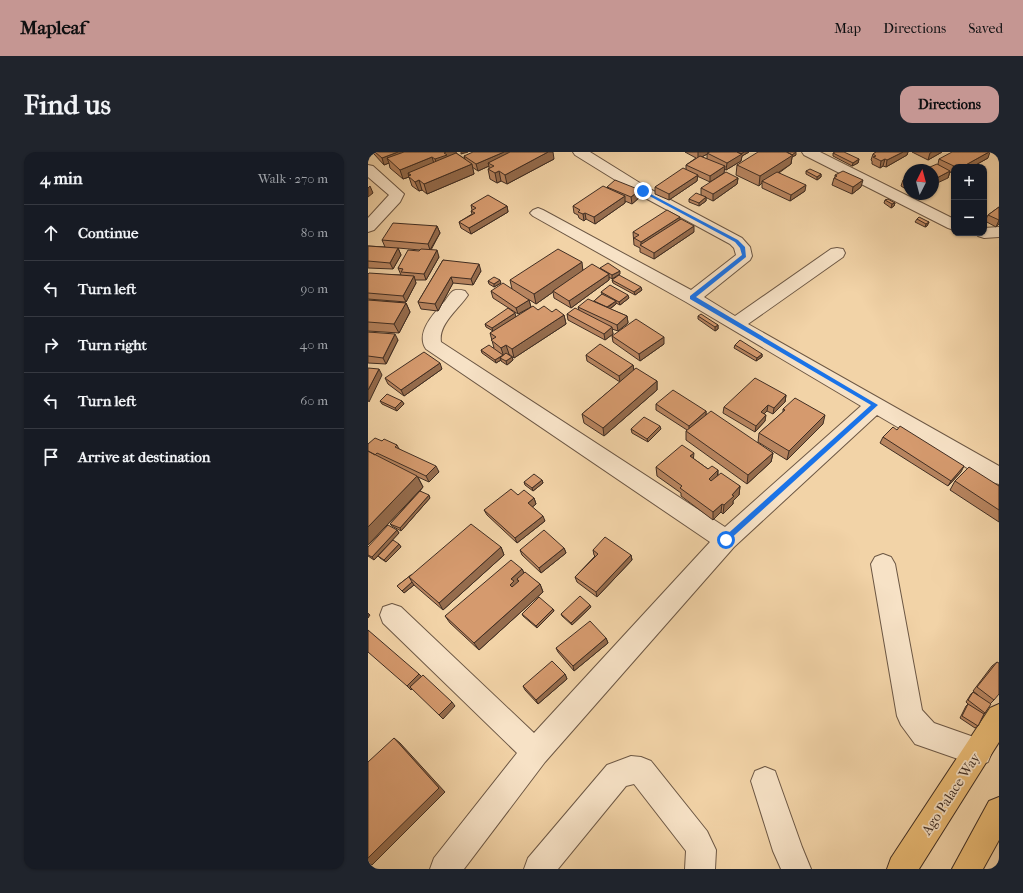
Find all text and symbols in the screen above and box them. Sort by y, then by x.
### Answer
text: Mapleaf [20,17,86,39]
text: Map [834,20,861,37]
text: Directions [883,20,946,37]
text: Saved [968,20,1003,37]
button: Directions [900,86,999,123]
text: Find us [24,88,111,121]
north arrow [903,164,939,200]
map controls [951,164,987,236]
button: + [951,164,987,200]
text: 4 min [40,168,83,188]
text: Walk · 270 m [258,171,328,186]
route end [634,182,652,200]
button: − [951,200,987,236]
icon: ahead [40,222,62,244]
text: Continue [78,224,138,242]
text: 80 m [301,225,328,240]
icon: left [40,278,62,300]
text: Turn left [78,280,136,298]
text: 90 m [300,281,328,296]
icon: right [40,334,62,356]
text: Turn right [78,336,147,354]
text: 40 m [300,337,328,352]
icon: left [40,390,62,412]
text: Turn left [78,392,136,410]
text: 60 m [300,393,328,408]
icon: arrive [40,446,62,468]
text: Arrive at destination [78,448,210,466]
route start [717,531,735,549]
street label: Ago Palace Way [918,749,984,839]

